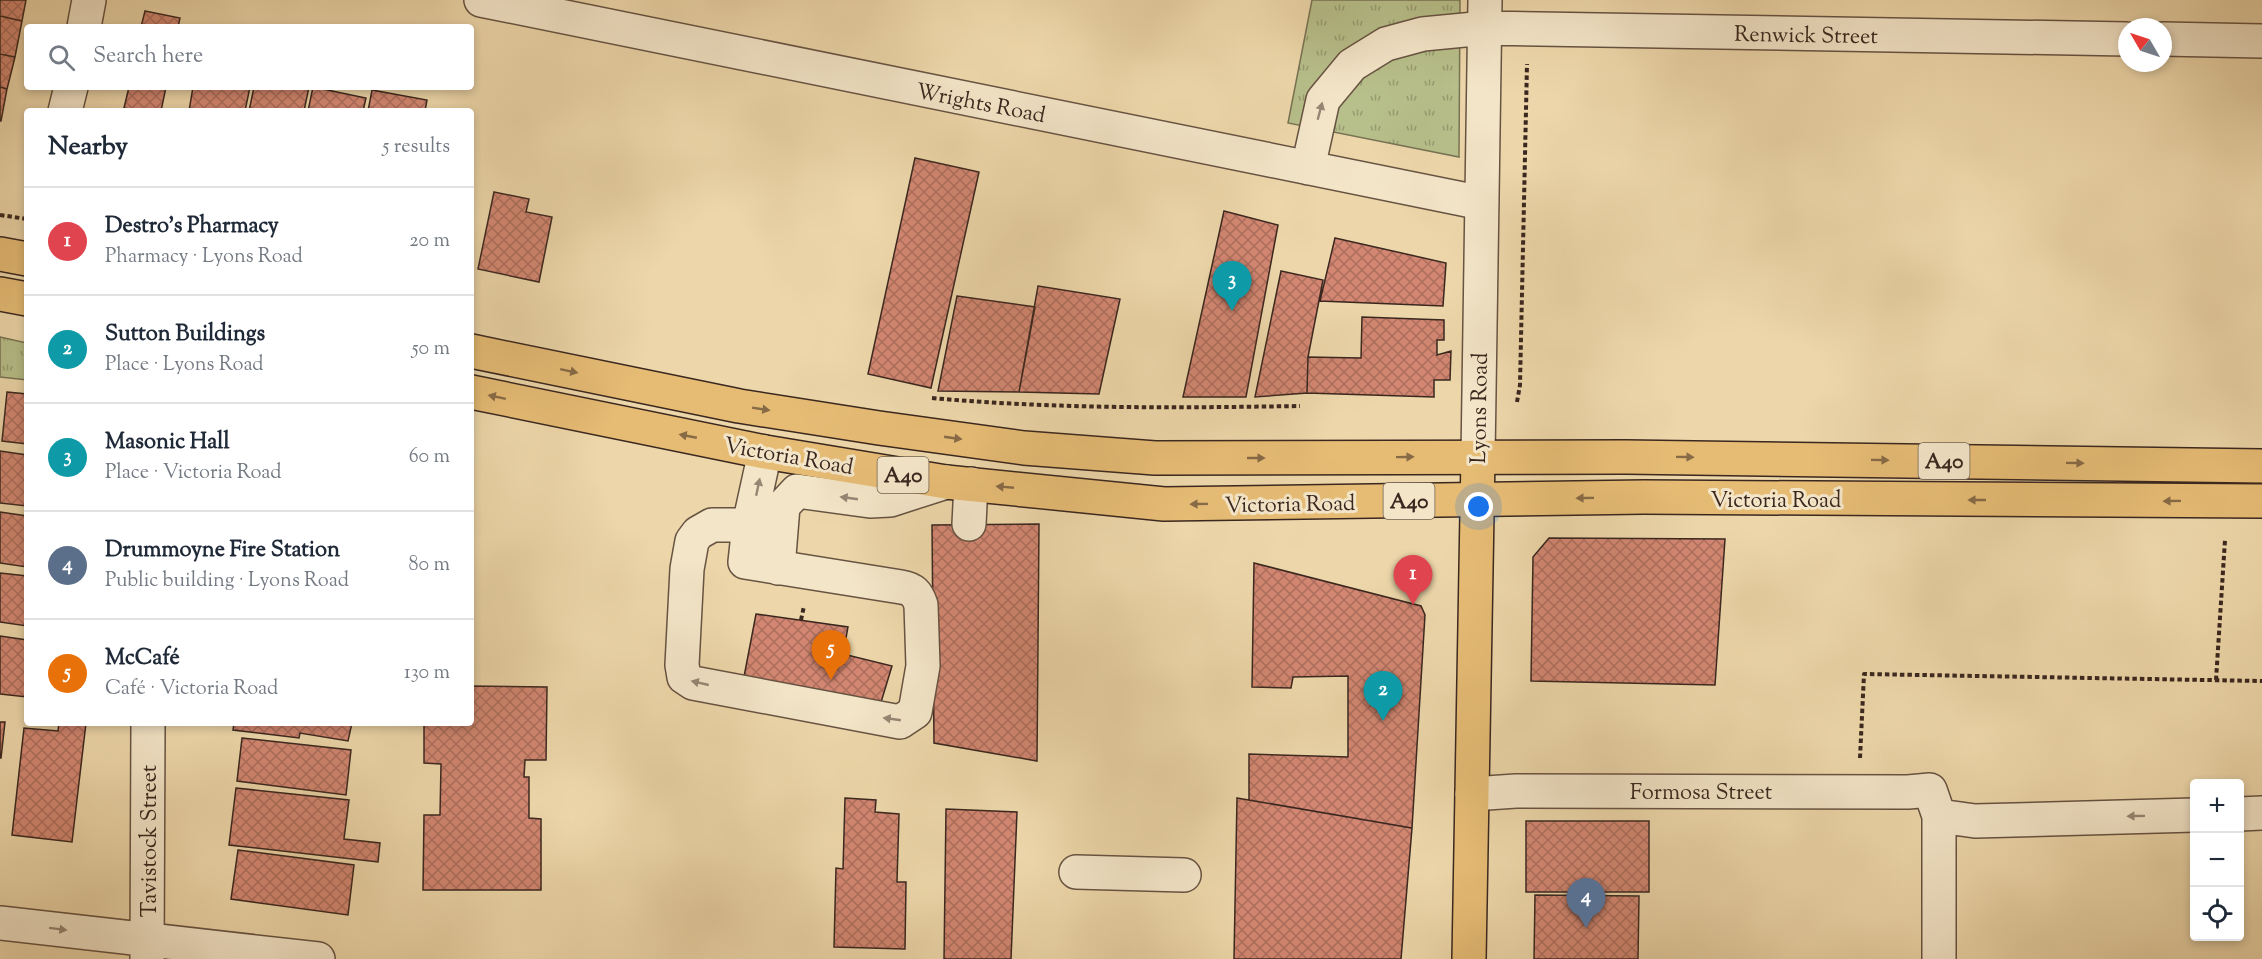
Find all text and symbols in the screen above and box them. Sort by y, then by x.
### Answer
north arrow [2118,18,2172,72]
street label: Renwick Street [1734,20,1879,54]
search box [24,24,474,90]
icon: search [45,41,78,74]
text: Search here [93,41,203,73]
street label: Wrights Road [913,77,1048,133]
one-way arrow [1316,102,1326,120]
text: Nearby [48,129,128,166]
text: 5 results [383,133,450,162]
text: Destro's Pharmacy [105,211,279,243]
text: 1 [64,227,71,256]
text: 20 m [409,227,450,256]
text: Pharmacy · Lyons Road [105,243,303,272]
pin: 3 [1212,262,1252,311]
text: Sutton Buildings [105,319,265,351]
text: 2 [63,335,72,364]
text: 50 m [412,335,450,364]
text: Place · Lyons Road [105,351,264,380]
street label: Lyons Road [1464,352,1498,464]
one-way arrow [560,367,579,376]
one-way arrow [488,392,507,401]
one-way arrow [751,405,770,414]
text: Masonic Hall [105,427,230,459]
one-way arrow [679,431,698,440]
street label: Victoria Road [721,431,856,485]
one-way arrow [944,434,963,443]
text: 3 [63,443,72,472]
text: 60 m [409,443,450,472]
road number: A40 [1918,443,1970,479]
one-way arrow [1395,452,1414,462]
one-way arrow [1246,453,1265,462]
one-way arrow [1675,453,1694,462]
one-way arrow [1870,455,1889,465]
road number: A40 [878,457,928,493]
one-way arrow [2065,458,2084,468]
text: Place · Victoria Road [105,459,282,488]
one-way arrow [754,477,763,496]
one-way arrow [996,482,1015,492]
road number: A40 [1384,483,1434,519]
street label: Victoria Road [1711,486,1841,518]
street label: Victoria Road [1224,489,1356,523]
your location [1464,492,1493,521]
one-way arrow [1576,493,1595,503]
one-way arrow [839,494,858,503]
one-way arrow [1968,495,1987,505]
one-way arrow [2163,496,2182,506]
one-way arrow [1190,499,1209,509]
text: Drummoyne Fire Station [105,535,340,567]
text: 4 [62,551,73,580]
text: 80 m [409,551,450,580]
pin: 1 [1394,556,1432,605]
text: Public building · Lyons Road [105,567,349,596]
pin: 5 [812,630,850,680]
text: McCafé [105,643,180,675]
text: 5 [64,659,71,688]
text: 130 m [404,659,450,688]
pin: 2 [1364,672,1402,721]
text: Café · Victoria Road [105,675,278,704]
one-way arrow [691,678,709,688]
one-way arrow [882,715,901,724]
street label: Tavistock Street [135,764,167,917]
street label: Formosa Street [1630,778,1773,810]
map controls [2190,779,2244,941]
button: + [2190,779,2244,833]
one-way arrow [2127,812,2146,821]
button: − [2190,833,2244,887]
pin: 4 [1566,878,1606,928]
button: locate [2190,887,2244,941]
one-way arrow [49,924,68,934]

